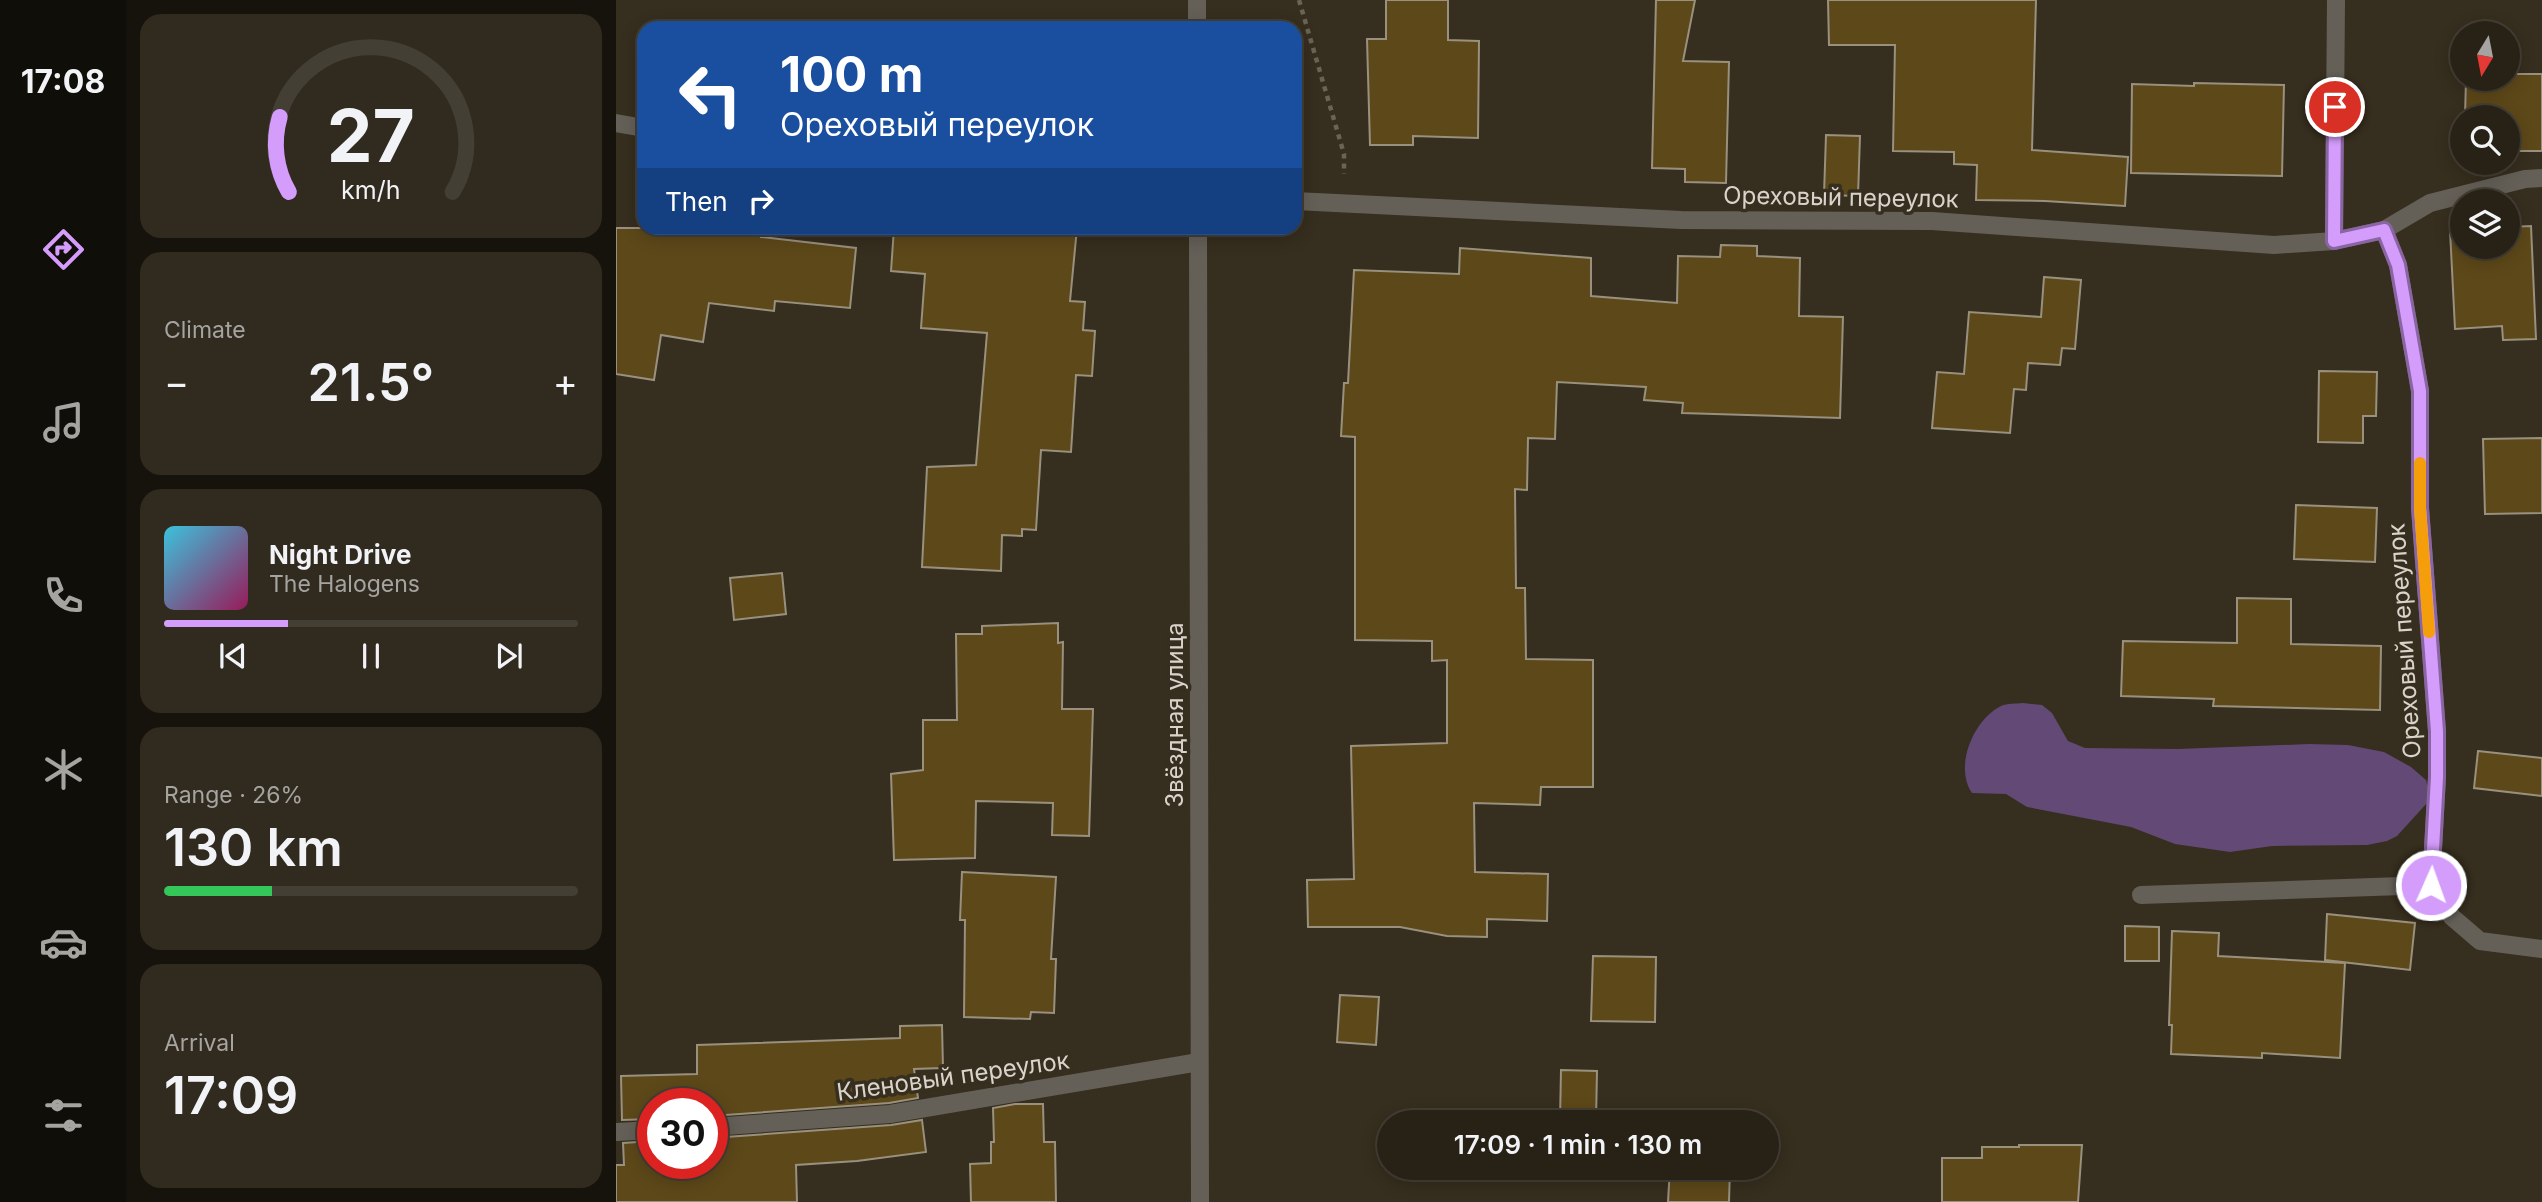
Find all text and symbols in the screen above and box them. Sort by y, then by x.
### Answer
north arrow [2450,21,2520,91]
map controls [2450,21,2520,259]
text: 100 m [780,45,924,104]
icon: left [665,49,756,140]
text: 17:08 [21,62,105,101]
pin [2305,77,2365,137]
icon: arrive [2316,88,2354,126]
text: 27 [327,91,415,180]
text: Ореховый переулок [780,105,1094,144]
button: search [2450,105,2520,175]
text: km/h [341,175,401,205]
street label: Ореховый переулок [1723,180,1959,214]
icon: right [742,182,780,220]
text: Then [665,186,728,217]
button: layers [2450,189,2520,259]
icon: directions [39,225,88,274]
text: Climate [164,316,246,344]
text: 21.5° [308,351,434,414]
text: − [164,359,189,405]
text: + [553,359,578,405]
icon: music [39,398,88,447]
street label: Ореховый переулок [2381,523,2427,759]
text: Night Drive [269,539,411,570]
text: The Halogens [269,570,420,598]
icon: phone [39,571,88,620]
street label: Звёздная улица [1160,622,1189,808]
icon: previous [214,637,252,675]
icon: pause [352,637,390,675]
icon: next [490,637,528,675]
icon: climate [39,745,88,794]
text: Range · 26% [164,781,303,809]
text: 130 km [164,816,343,879]
position arrow [2394,848,2468,922]
icon: car [39,918,88,967]
text: Arrival [164,1029,235,1057]
street label: Кленовый переулок [835,1045,1071,1107]
text: 17:09 [164,1064,298,1127]
speed limit sign: 30 [637,1088,728,1179]
icon: filters [39,1091,88,1140]
text: 17:09 · 1 min · 130 m [1454,1129,1702,1160]

